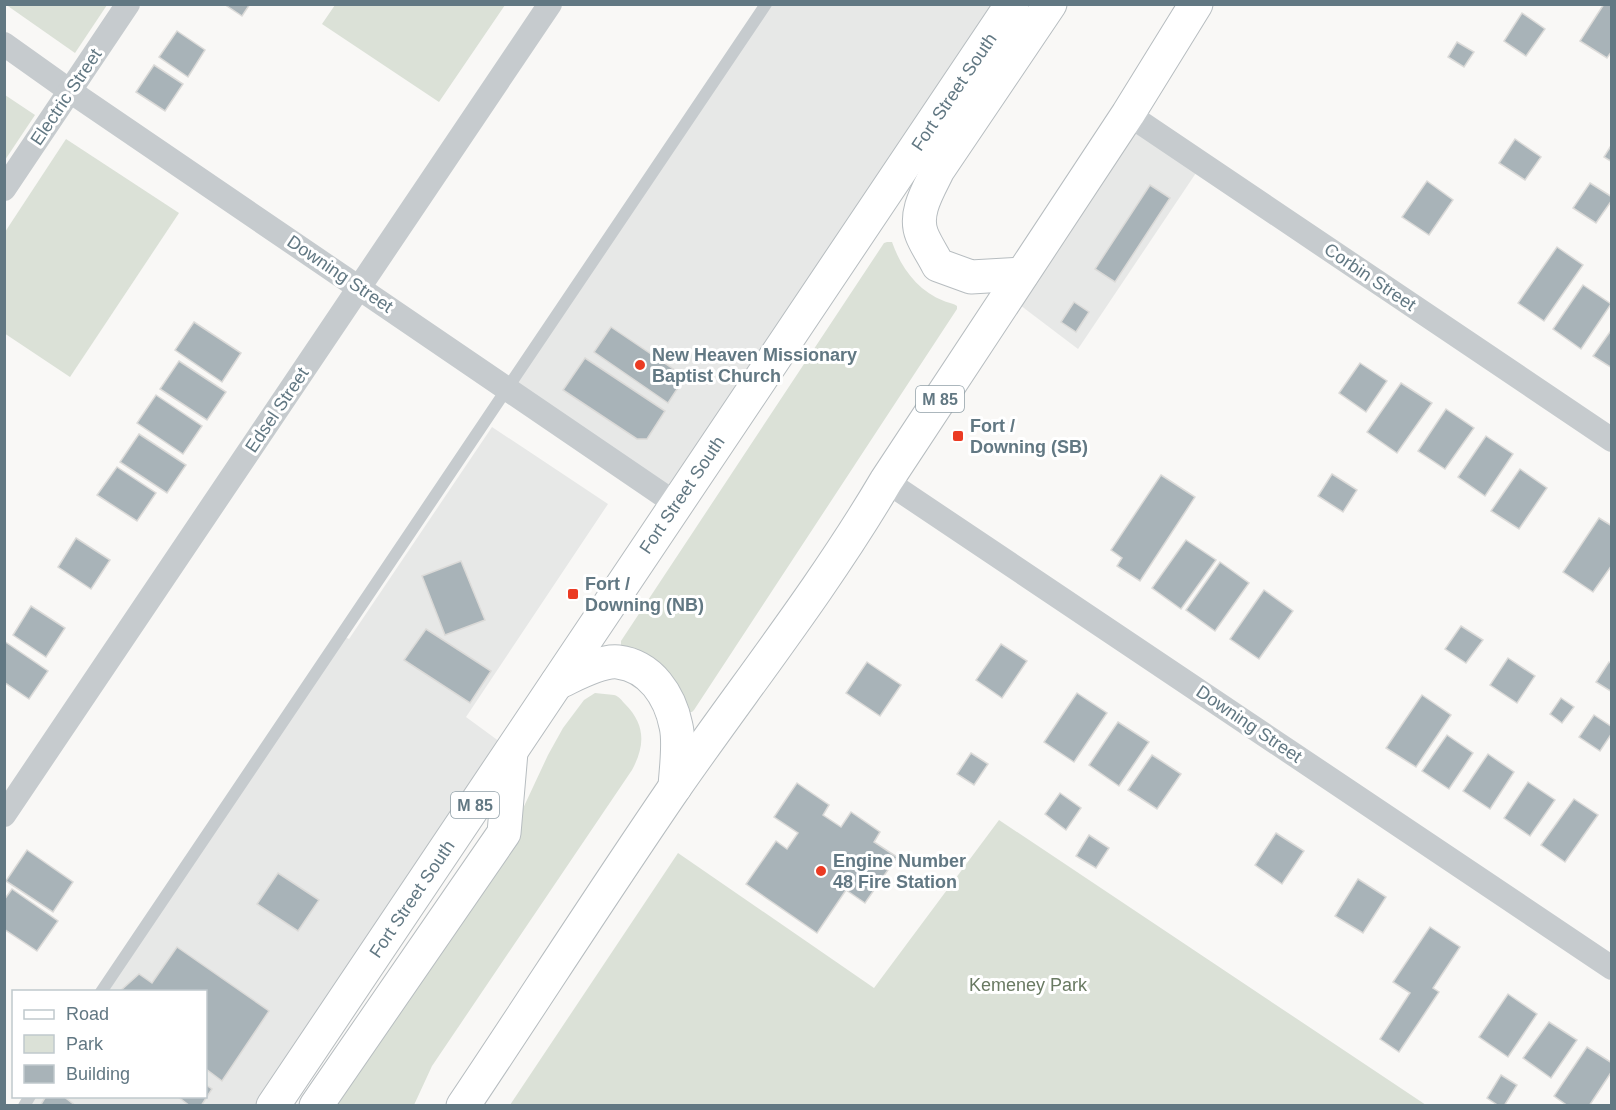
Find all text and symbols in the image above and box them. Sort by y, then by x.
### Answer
street label: Fort Street South [907,30,1001,154]
street label: Electric Street [26,45,106,149]
street label: Downing Street [283,231,397,317]
street label: Corbin Street [1320,239,1420,315]
place label: New Heaven Missionary Baptist Church [652,345,857,386]
marker: New Heaven Missionary Baptist Church [633,358,647,372]
street label: Edsel Street [241,364,313,456]
road number: M 85 [916,386,964,412]
place label: Fort / Downing (SB) [970,416,1088,457]
marker: Fort / Downing (SB) [951,429,965,443]
street label: Fort Street South [635,433,729,557]
place label: Fort / Downing (NB) [585,574,704,615]
marker: Fort / Downing (NB) [566,587,580,601]
street label: Downing Street [1192,681,1306,767]
road number: M 85 [451,792,499,818]
street label: Fort Street South [365,837,459,961]
place label: Engine Number 48 Fire Station [833,851,966,892]
marker: Engine Number 48 Fire Station [814,864,828,878]
park label: Kemeney Park [969,975,1088,995]
legend [12,990,207,1098]
text: Road [66,1004,109,1024]
text: Park [66,1034,104,1054]
text: Building [66,1064,130,1084]

